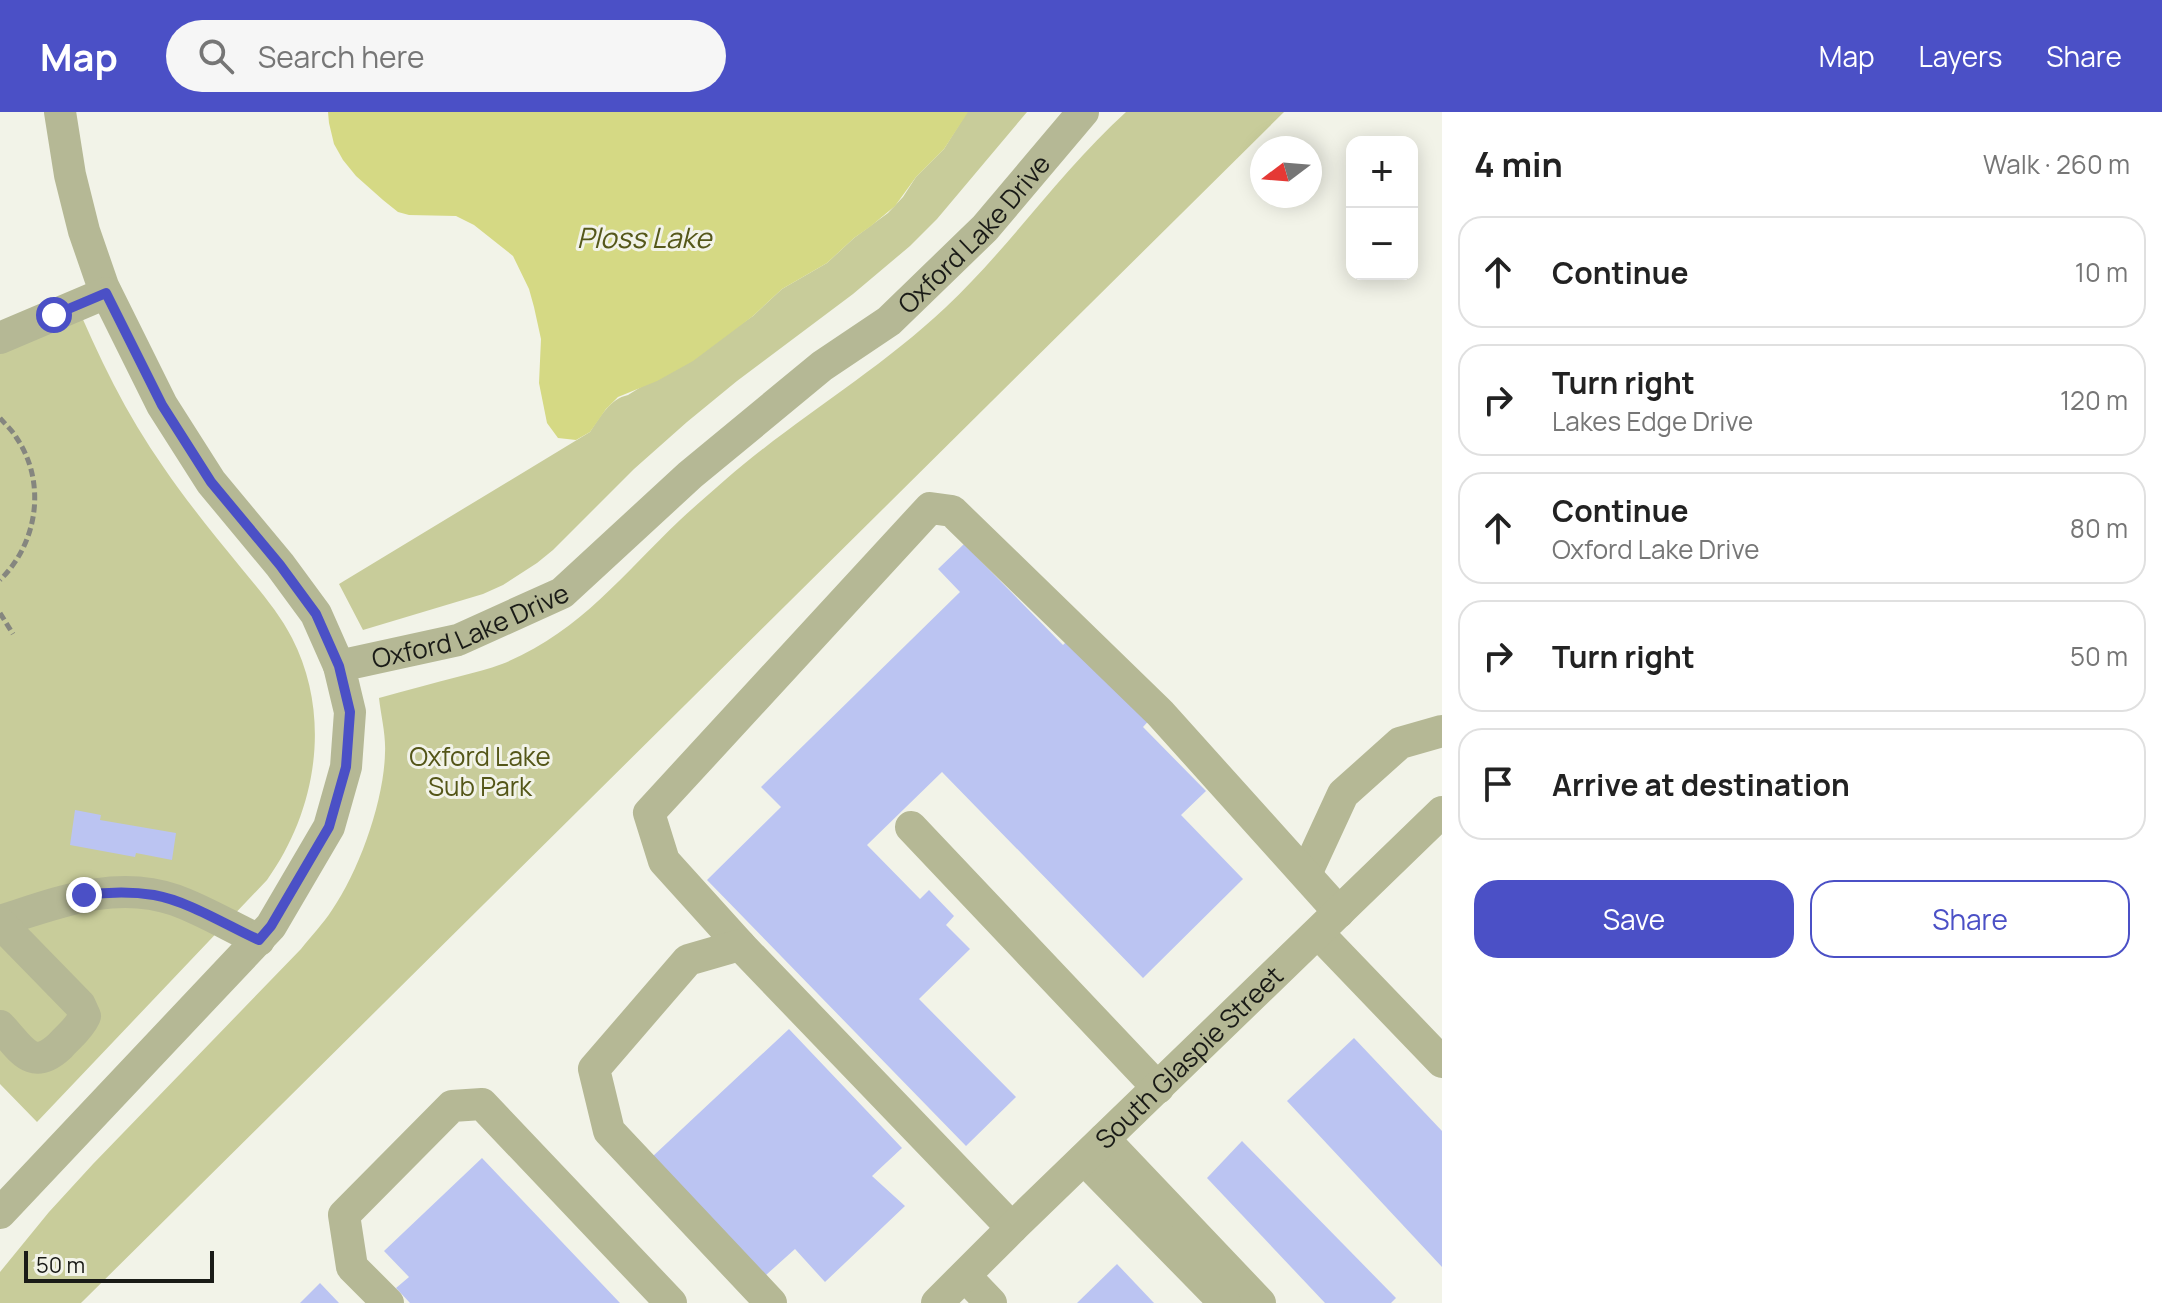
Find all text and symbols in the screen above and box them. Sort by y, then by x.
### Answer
search box [166,20,726,92]
text: Map [40,30,118,82]
icon: search [194,34,238,78]
text: Search here [258,36,425,77]
text: Map [1819,37,1875,75]
text: Layers [1919,37,2002,75]
text: Share [2046,37,2122,75]
north arrow [1250,136,1322,208]
map controls [1346,136,1418,280]
button: + [1346,136,1418,208]
text: 4 min [1474,141,1563,187]
street label: Oxford Lake Drive [889,146,1058,321]
text: Walk · 260 m [1983,146,2130,182]
button: − [1346,208,1418,280]
water label: Ploss Lake [577,218,713,256]
icon: ahead [1476,250,1520,294]
text: Continue [1552,252,1688,293]
text: 10 m [2075,254,2128,290]
route start [36,297,72,333]
text: Turn right [1552,362,1695,403]
icon: right [1476,378,1520,422]
text: 120 m [2060,382,2128,418]
text: Lakes Edge Drive [1552,403,1753,439]
text: Continue [1552,490,1688,531]
icon: ahead [1476,506,1520,550]
text: 80 m [2070,510,2128,546]
text: Oxford Lake Drive [1552,531,1759,567]
street label: Oxford Lake Drive [368,574,574,676]
icon: right [1476,634,1520,678]
text: Turn right [1552,636,1695,677]
text: 50 m [2070,638,2128,674]
park label: Oxford Lake Sub Park [409,738,551,804]
icon: arrive [1476,762,1520,806]
text: Arrive at destination [1552,764,1850,805]
route end [66,877,102,913]
button: Save [1474,880,1794,958]
button: Share [1810,880,2130,958]
street label: South Glaspie Street [1087,958,1291,1156]
scale bar [24,1247,214,1283]
text: 50 m [36,1250,85,1280]

